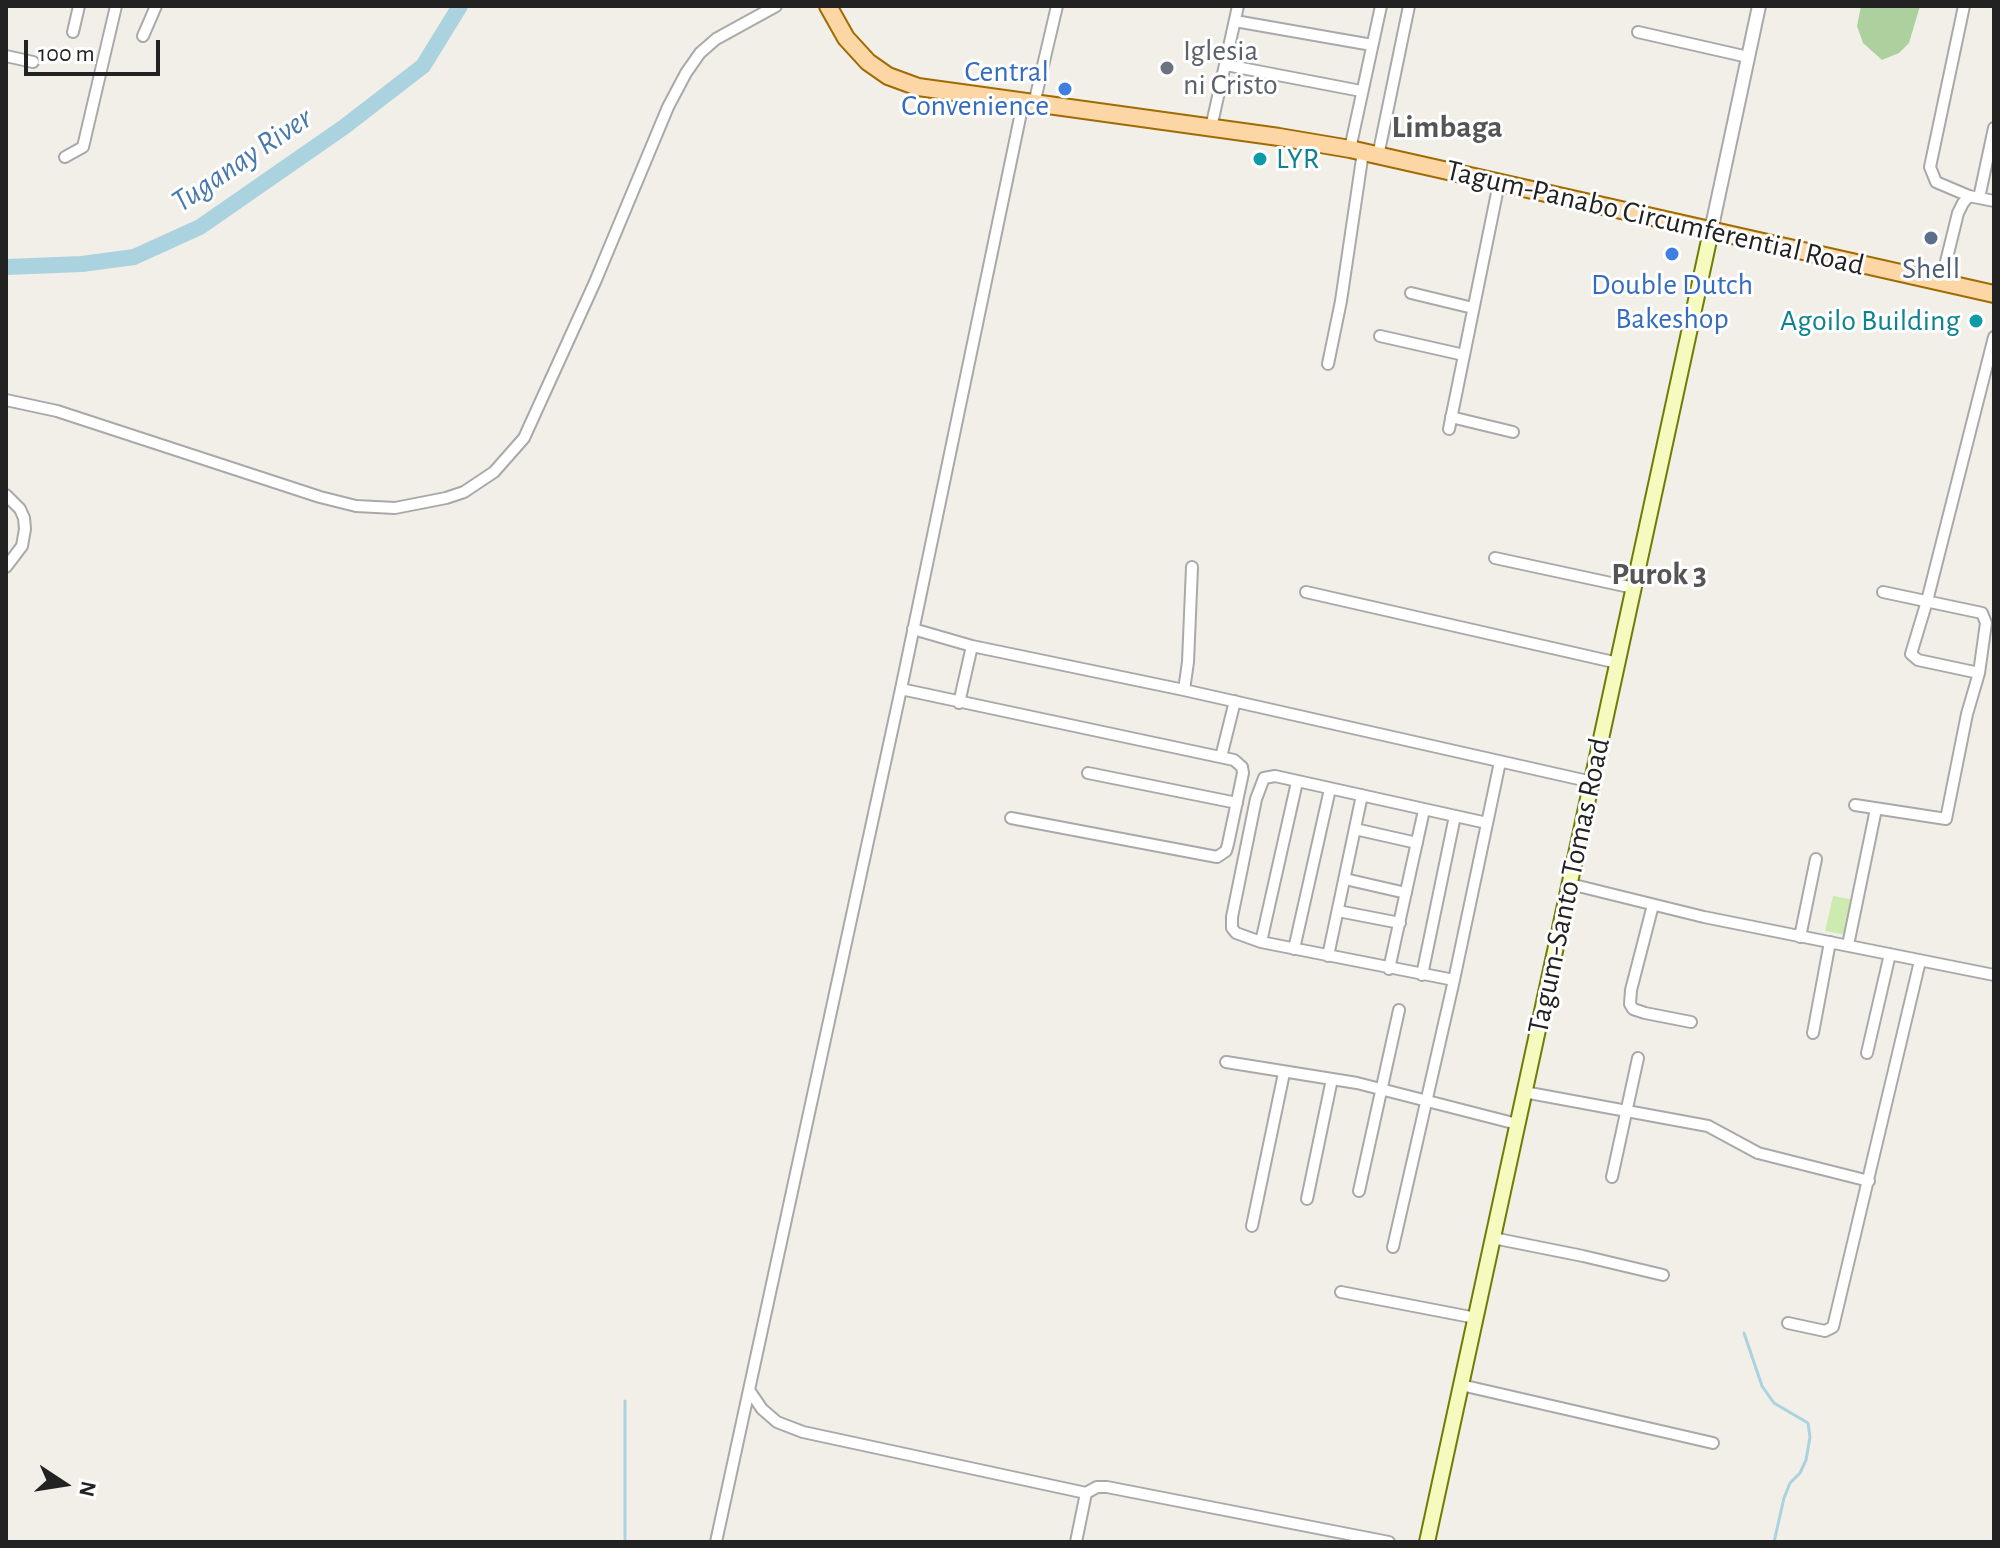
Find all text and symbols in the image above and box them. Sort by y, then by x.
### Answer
scale bar [28,24,164,74]
place label: Iglesia ni Cristo [1183,33,1278,104]
text: 100 m [38,42,95,66]
place label: Central Convenience [901,54,1049,124]
marker: Iglesia ni Cristo [1158,59,1176,77]
marker: Central Convenience [1056,80,1074,98]
water label: Tuganay River [164,99,320,221]
district label: Limbaga [1391,108,1503,146]
place label: LYR [1276,141,1319,177]
marker: LYR [1251,150,1269,168]
street label: Tagum-Panabo Circumferential Road [1442,152,1868,284]
marker: Shell [1922,229,1940,247]
marker: Double Dutch Bakeshop [1663,245,1681,263]
place label: Shell [1902,251,1960,287]
place label: Double Dutch Bakeshop [1591,267,1753,338]
place label: Agoilo Building [1780,303,1960,339]
marker: Agoilo Building [1967,312,1985,330]
district label: Purok 3 [1611,555,1707,593]
street label: Tagum-Santo Tomas Road [1520,735,1618,1037]
north arrow [24,1444,104,1524]
text: N [75,1479,100,1499]

